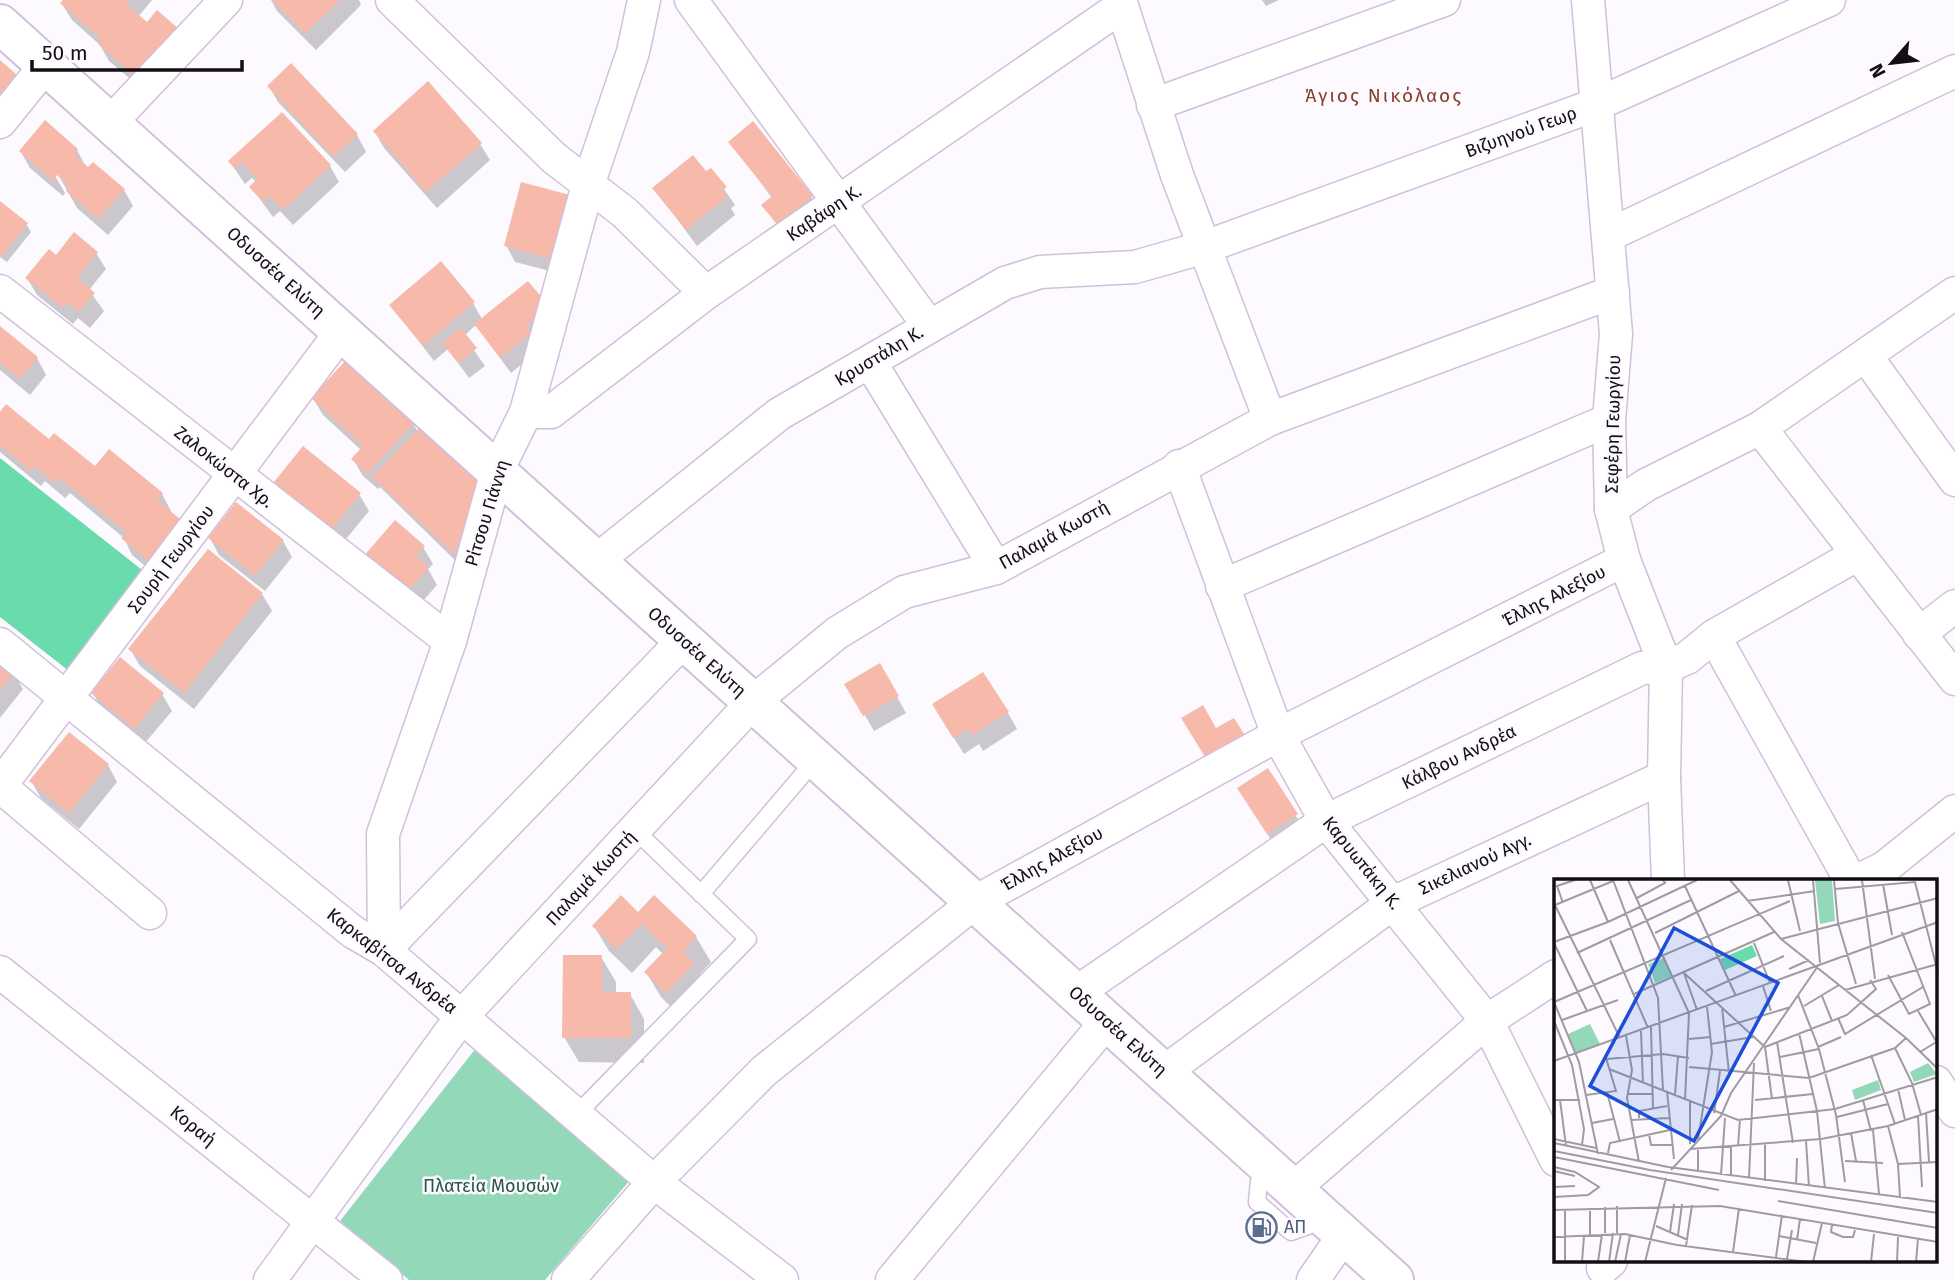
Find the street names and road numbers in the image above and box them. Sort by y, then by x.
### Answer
street label: Βιζυηνού Γεωρ [1462,102,1580,162]
street label: Καβάφη Κ. [782,180,866,246]
street label: Οδυσσέα Ελύτη [222,222,330,322]
street label: Κρυστάλη Κ. [831,321,927,391]
street label: Σεφέρη Γεωργίου [1601,354,1625,494]
street label: Ζαλοκώστα Χρ. [170,421,278,513]
street label: Ρίτσου Γιάννη [460,457,514,569]
street label: Παλαμά Κωστή [995,496,1113,574]
street label: Σουρή Γεωργίου [123,501,219,617]
street label: Έλλης Αλεξίου [1498,560,1610,632]
street label: Οδυσσέα Ελύτη [643,602,751,702]
street label: Κάλβου Ανδρέα [1398,720,1520,794]
street label: Καρυωτάκη Κ. [1318,812,1406,914]
street label: Έλλης Αλεξίου [997,822,1107,896]
street label: Παλαμά Κωστή [541,826,641,930]
street label: Σικελιανού Αγγ. [1415,828,1535,900]
street label: Καρκαβίτσα Ανδρέα [322,903,462,1019]
street label: Οδυσσέα Ελύτη [1064,981,1172,1081]
street label: Κοραή [166,1101,220,1151]

